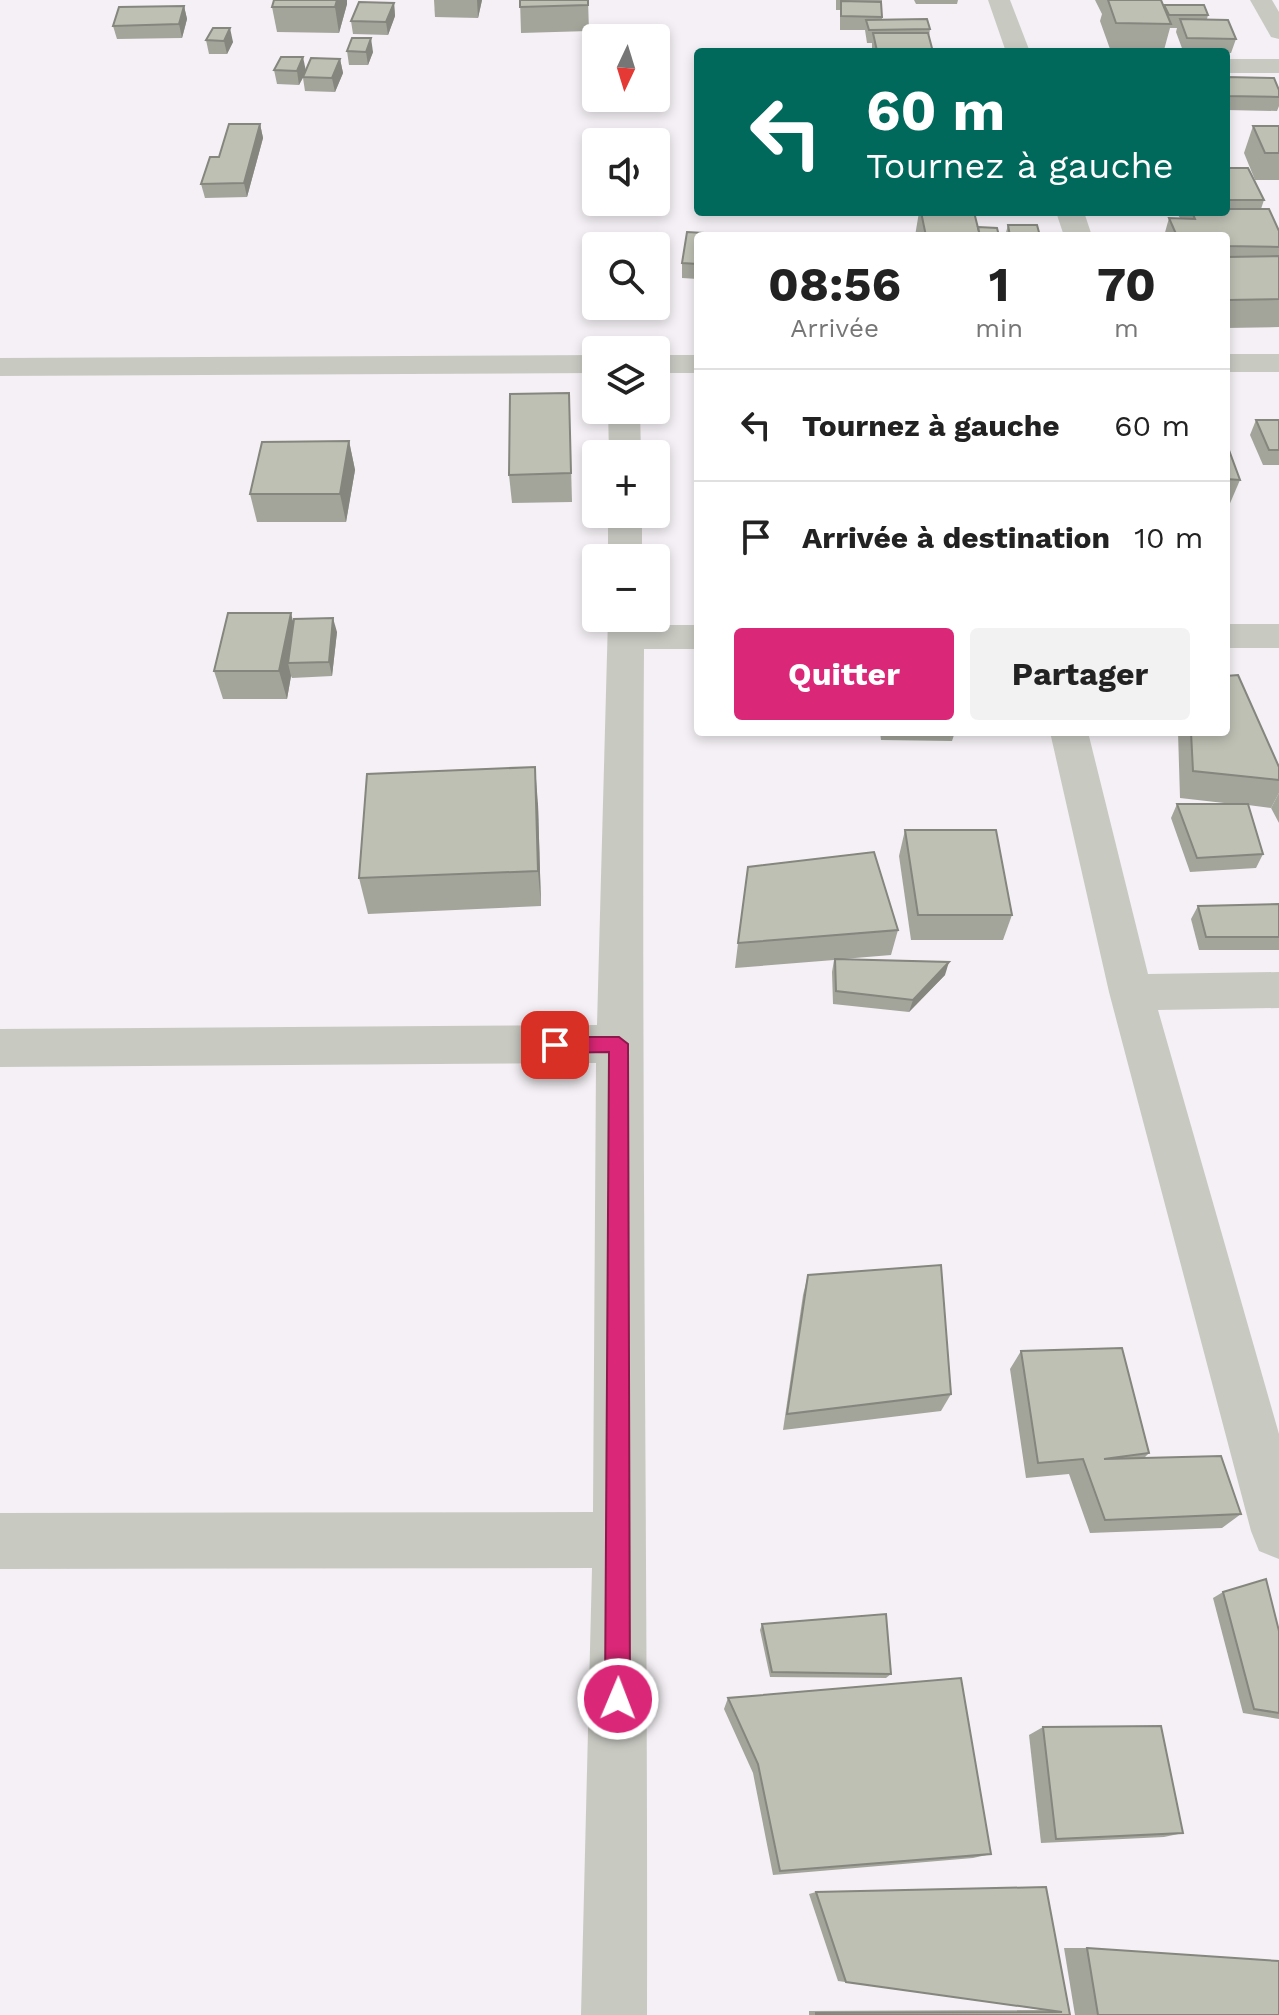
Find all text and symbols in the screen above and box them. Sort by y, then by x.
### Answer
north arrow [582,24,670,112]
map controls [582,24,670,632]
text: 60 m [866,78,1005,144]
icon: left [734,80,838,184]
button: sound [582,128,670,216]
text: Tournez à gauche [866,145,1174,187]
button: search [582,232,670,320]
text: 08:56 [768,256,901,313]
text: 1 [989,256,1009,313]
text: 70 [1097,256,1156,313]
text: Arrivée [790,313,879,343]
text: min [975,313,1023,343]
text: m [1114,313,1139,343]
button: layers [582,336,670,424]
icon: left [734,403,778,447]
text: Tournez à gauche [802,408,1060,443]
text: 60 m [1114,408,1190,443]
button: + [582,440,670,528]
icon: arrive [734,515,778,559]
text: Arrivée à destination [802,520,1110,555]
text: 10 m [1134,520,1203,555]
button: − [582,544,670,632]
button: Quitter [734,628,954,720]
button: Partager [970,628,1190,720]
pin [521,1011,589,1079]
icon: arrive [533,1023,577,1067]
position arrow [576,1657,660,1741]

